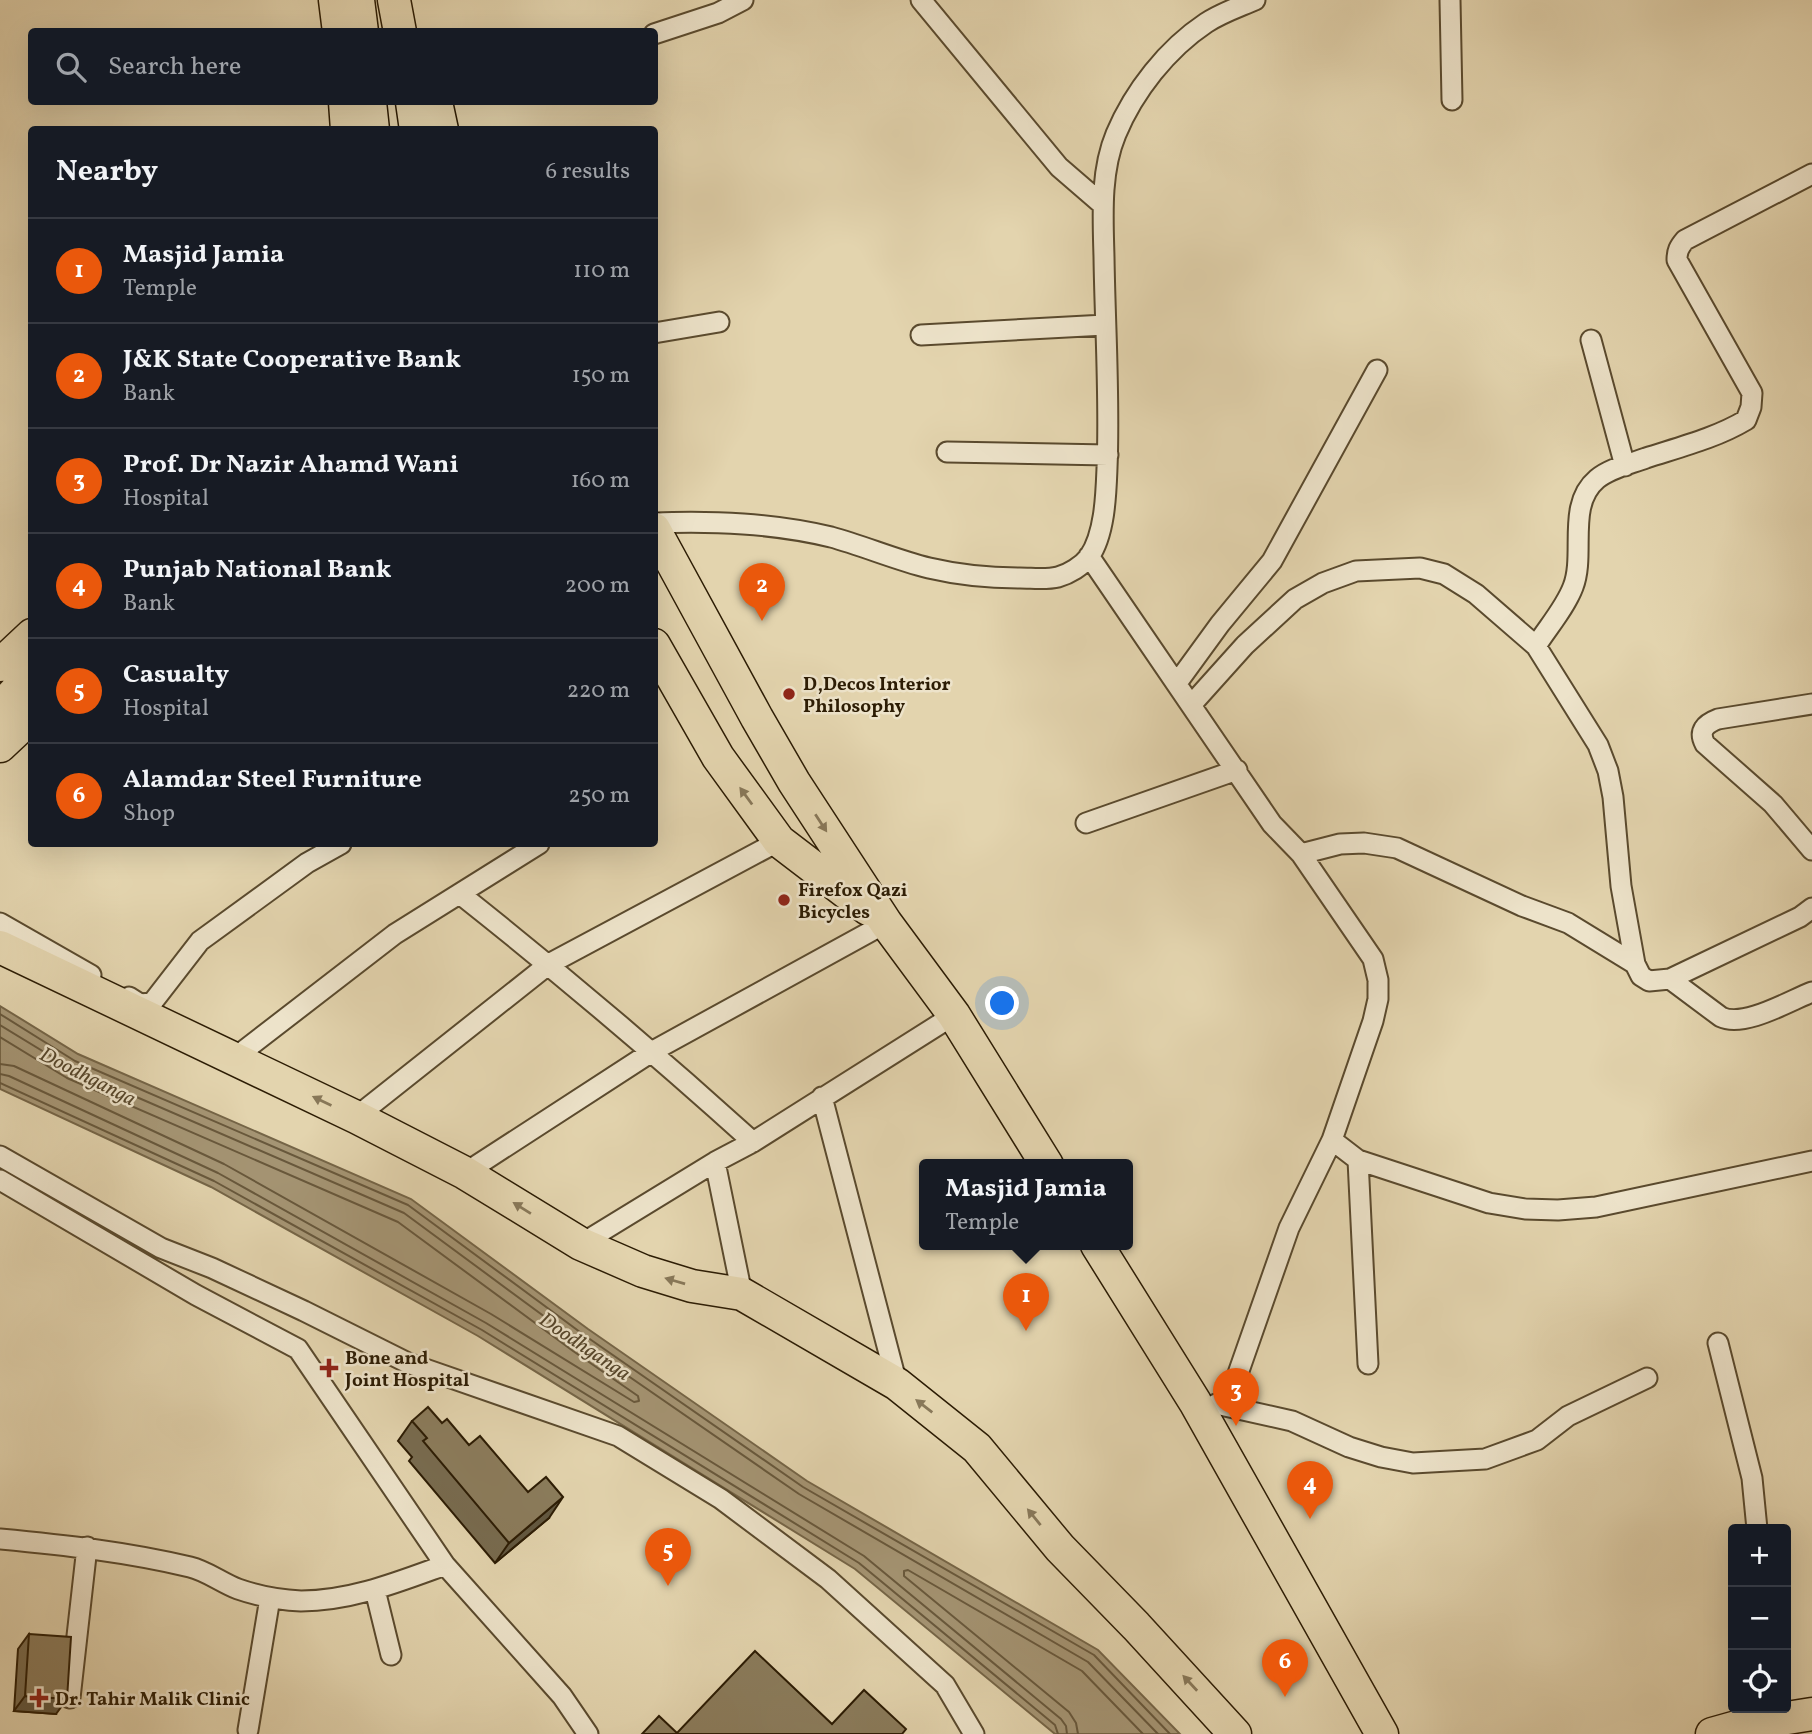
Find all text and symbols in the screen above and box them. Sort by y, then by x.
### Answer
search box [28,28,658,105]
icon: search [52,48,90,86]
text: Search here [108,49,241,85]
text: Nearby [56,151,158,193]
text: 6 results [546,156,630,188]
text: Masjid Jamia [123,237,284,273]
text: 1 [74,255,84,287]
text: 110 m [573,255,630,287]
text: Temple [123,273,197,305]
text: J&K State Cooperative Bank [123,342,461,378]
text: 2 [73,360,85,392]
text: 150 m [572,360,630,392]
text: Bank [123,378,175,410]
text: Prof. Dr Nazir Ahamd Wani [123,447,459,483]
text: 3 [73,465,85,497]
text: 160 m [571,465,630,497]
text: Hospital [123,483,209,515]
text: Punjab National Bank [123,552,392,588]
pin: 2 [739,563,785,621]
text: 4 [72,570,86,602]
text: 200 m [565,570,630,602]
text: Bank [123,588,175,620]
text: Casualty [123,657,229,693]
place label: D,Decos Interior Philosophy [803,672,951,720]
text: 5 [73,675,85,707]
text: 220 m [567,675,630,707]
marker: D,Decos Interior Philosophy [781,686,797,702]
text: Hospital [123,693,209,725]
text: Alamdar Steel Furniture [123,762,422,798]
text: 6 [73,780,85,812]
text: 250 m [568,780,630,812]
one-way arrow [739,786,753,805]
text: Shop [123,798,175,830]
one-way arrow [814,813,827,832]
place label: Firefox Qazi Bicycles [798,878,908,926]
marker: Firefox Qazi Bicycles [776,892,792,908]
your location [985,986,1019,1020]
water label: Doodhganga [34,1041,141,1114]
one-way arrow [312,1096,332,1107]
popup [919,1159,1133,1250]
text: Masjid Jamia [945,1171,1107,1207]
one-way arrow [513,1202,532,1214]
text: Temple [945,1207,1019,1239]
pin: 1 [1003,1273,1049,1331]
one-way arrow [664,1275,685,1285]
water label: Doodhganga [533,1306,636,1389]
place label: Bone and Joint Hospital [344,1346,470,1394]
marker: Bone and Joint Hospital [319,1358,339,1378]
pin: 3 [1213,1368,1259,1426]
one-way arrow [915,1398,933,1413]
pin: 4 [1287,1461,1333,1519]
one-way arrow [1027,1508,1042,1526]
map controls [1728,1524,1791,1713]
button: + [1728,1524,1791,1587]
pin: 5 [645,1528,691,1586]
button: − [1728,1587,1791,1650]
pin: 6 [1262,1639,1308,1697]
button: locate [1728,1650,1791,1713]
one-way arrow [1182,1675,1198,1692]
place label: Dr. Tahir Malik Clinic [55,1687,250,1713]
marker: Dr. Tahir Malik Clinic [29,1688,49,1708]

